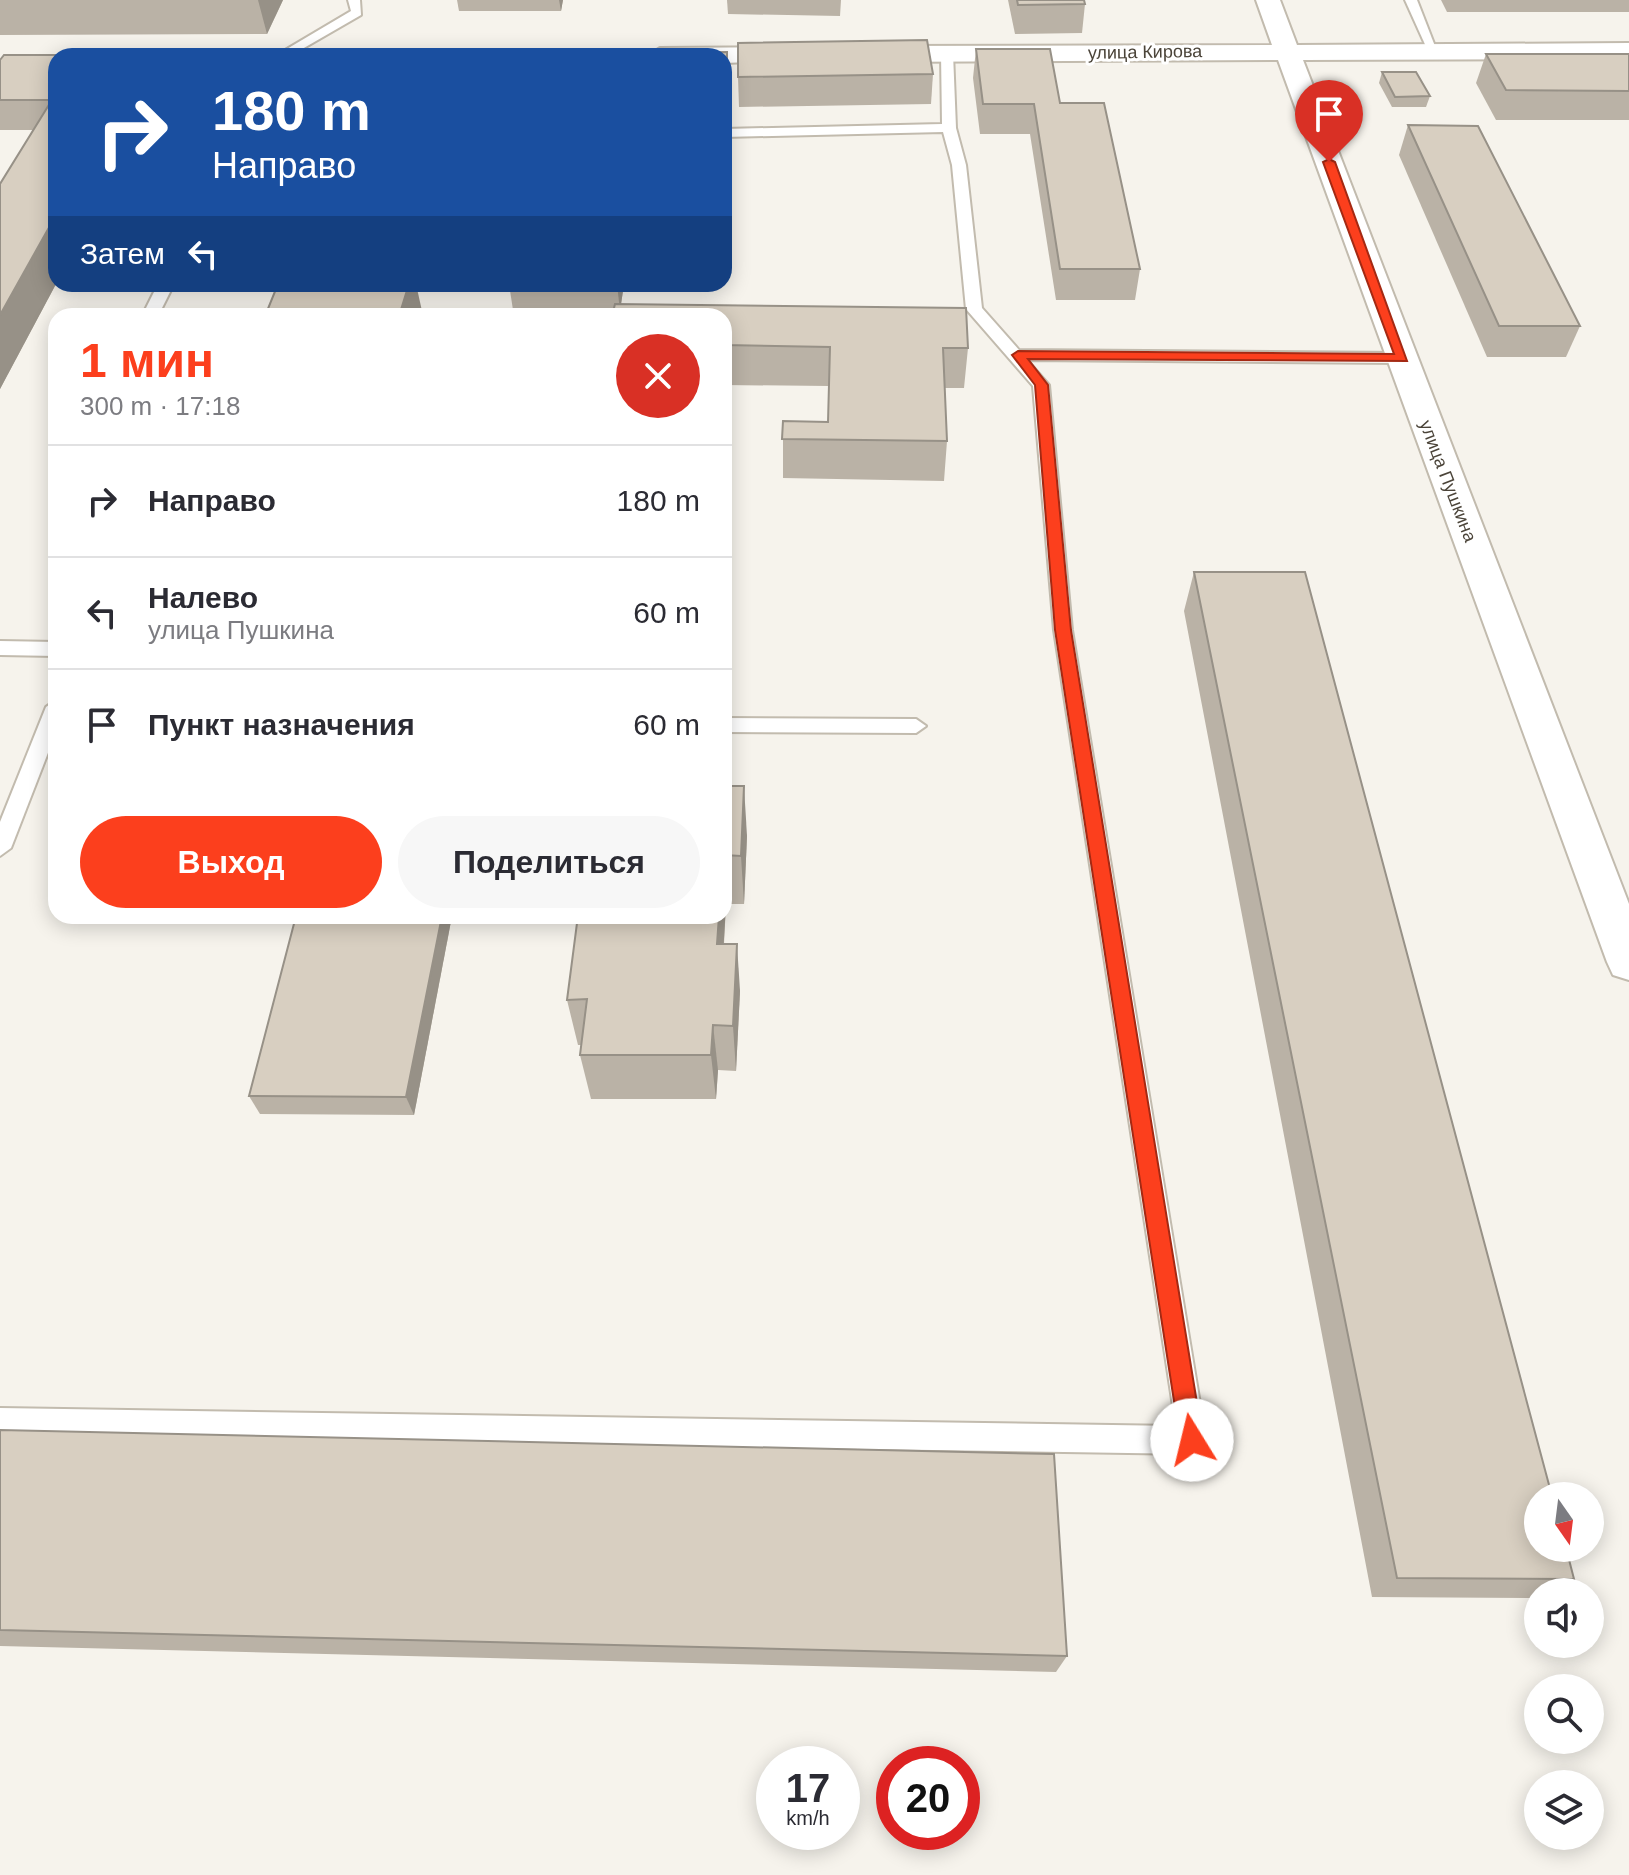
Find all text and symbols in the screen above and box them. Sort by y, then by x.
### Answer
street label: улица Кирова [1088,41,1203,63]
text: 180 m [212,79,371,142]
icon: right [80,80,184,184]
pin [1295,80,1363,162]
icon: arrive [1307,92,1351,136]
text: Направо [212,145,356,186]
icon: left [181,232,225,276]
text: Затем [80,237,165,270]
text: 1 мин [80,334,214,387]
button: close [616,334,700,418]
text: 300 m · 17:18 [80,391,240,421]
street label: улица Пушкина [1416,417,1481,546]
icon: right [80,479,124,523]
text: Направо [148,484,276,517]
text: 180 m [617,484,700,517]
text: Налево [148,581,258,614]
icon: left [80,591,124,635]
text: 60 m [633,596,700,629]
text: улица Пушкина [148,615,334,645]
icon: arrive [80,703,124,747]
text: Пункт назначения [148,708,415,741]
text: 60 m [633,708,700,741]
button: Выход [80,816,382,908]
button: Поделиться [398,816,700,908]
position arrow [1150,1398,1234,1482]
north arrow [1524,1482,1604,1562]
map controls [1524,1482,1604,1850]
button: sound [1524,1578,1604,1658]
button: search [1524,1674,1604,1754]
speed limit sign: 20 [876,1746,980,1850]
text: 17 [786,1766,830,1810]
button: layers [1524,1770,1604,1850]
text: km/h [786,1807,830,1829]

